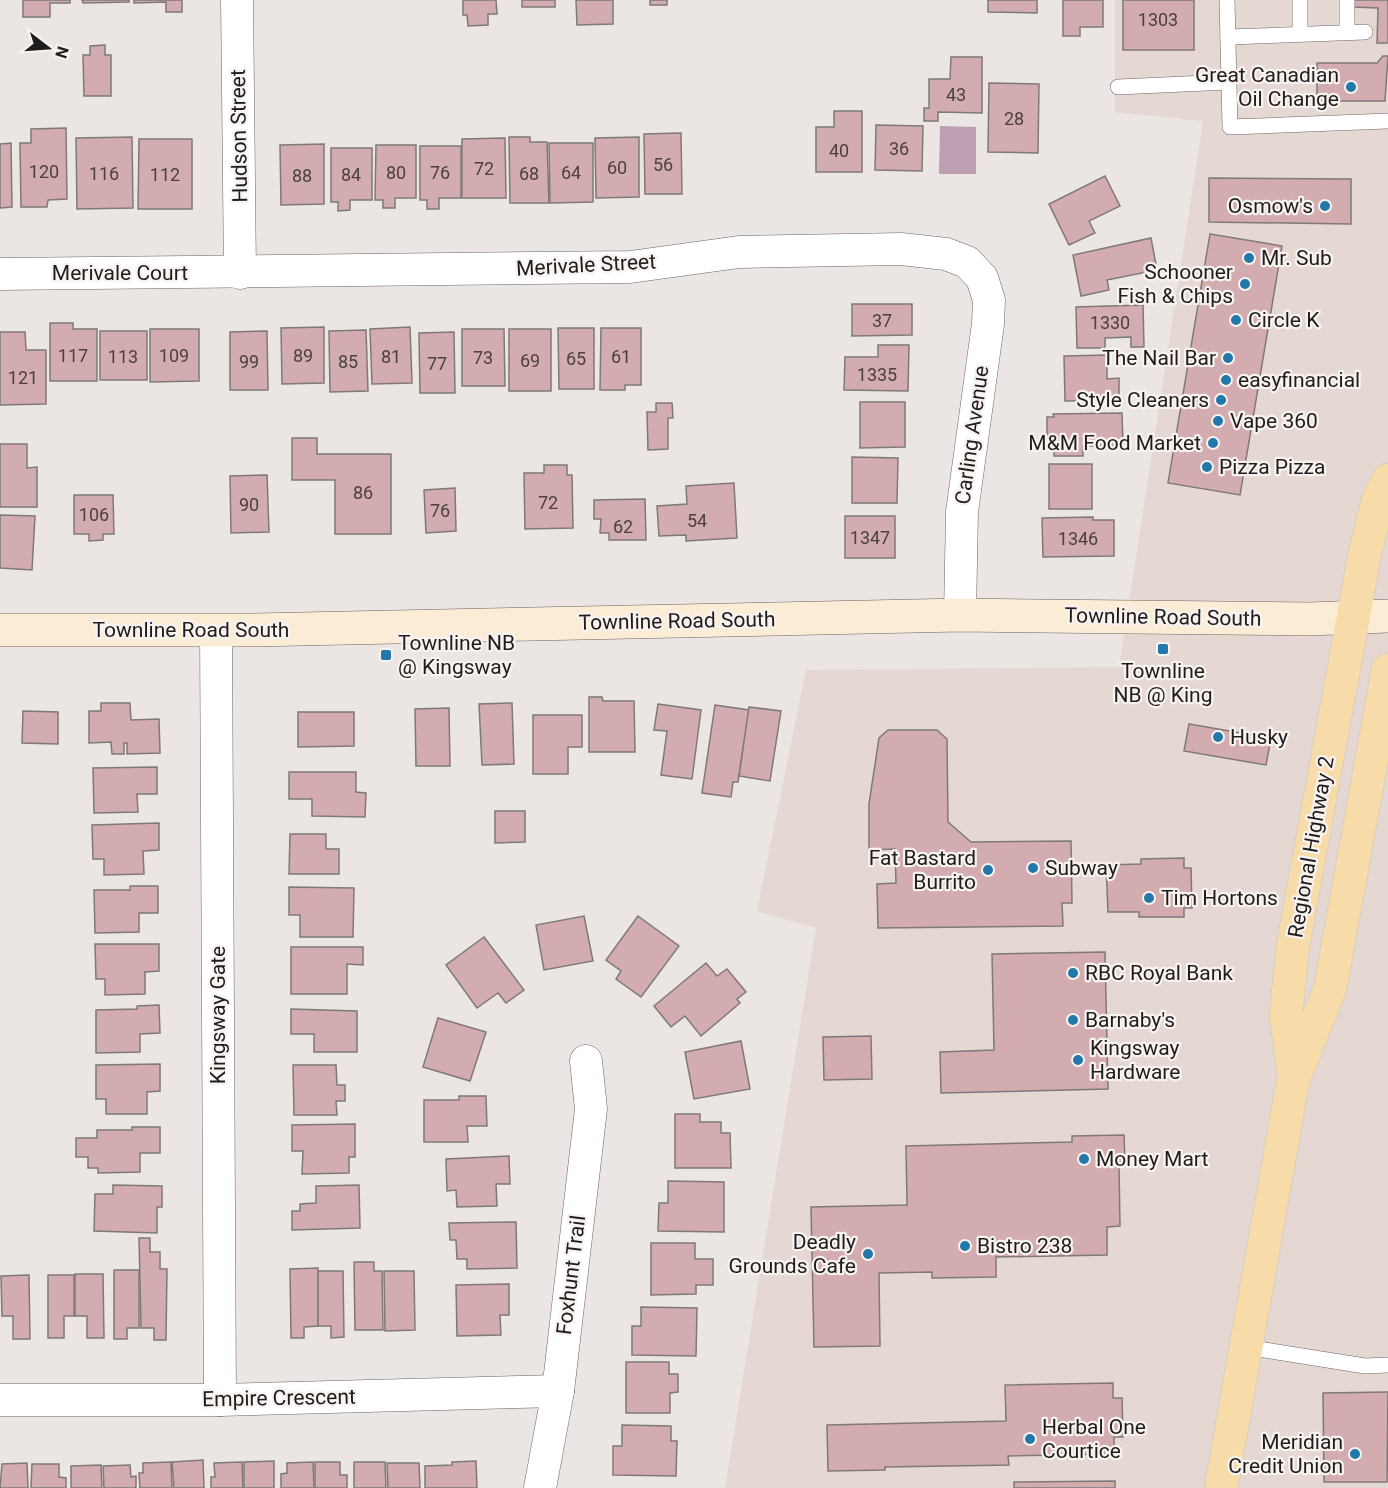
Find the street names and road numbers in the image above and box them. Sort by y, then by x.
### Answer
street label: Hudson Street [226,69,252,203]
street label: Merivale Street [515,249,657,281]
street label: Merivale Court [52,261,188,285]
street label: Carling Avenue [950,364,994,506]
street label: Townline Road South [1064,603,1262,631]
street label: Townline Road South [578,607,776,635]
street label: Townline Road South [93,618,289,642]
street label: Regional Highway 2 [1283,754,1339,940]
street label: Kingsway Gate [206,946,230,1084]
street label: Foxhunt Trail [552,1214,590,1336]
street label: Empire Crescent [202,1385,356,1411]

